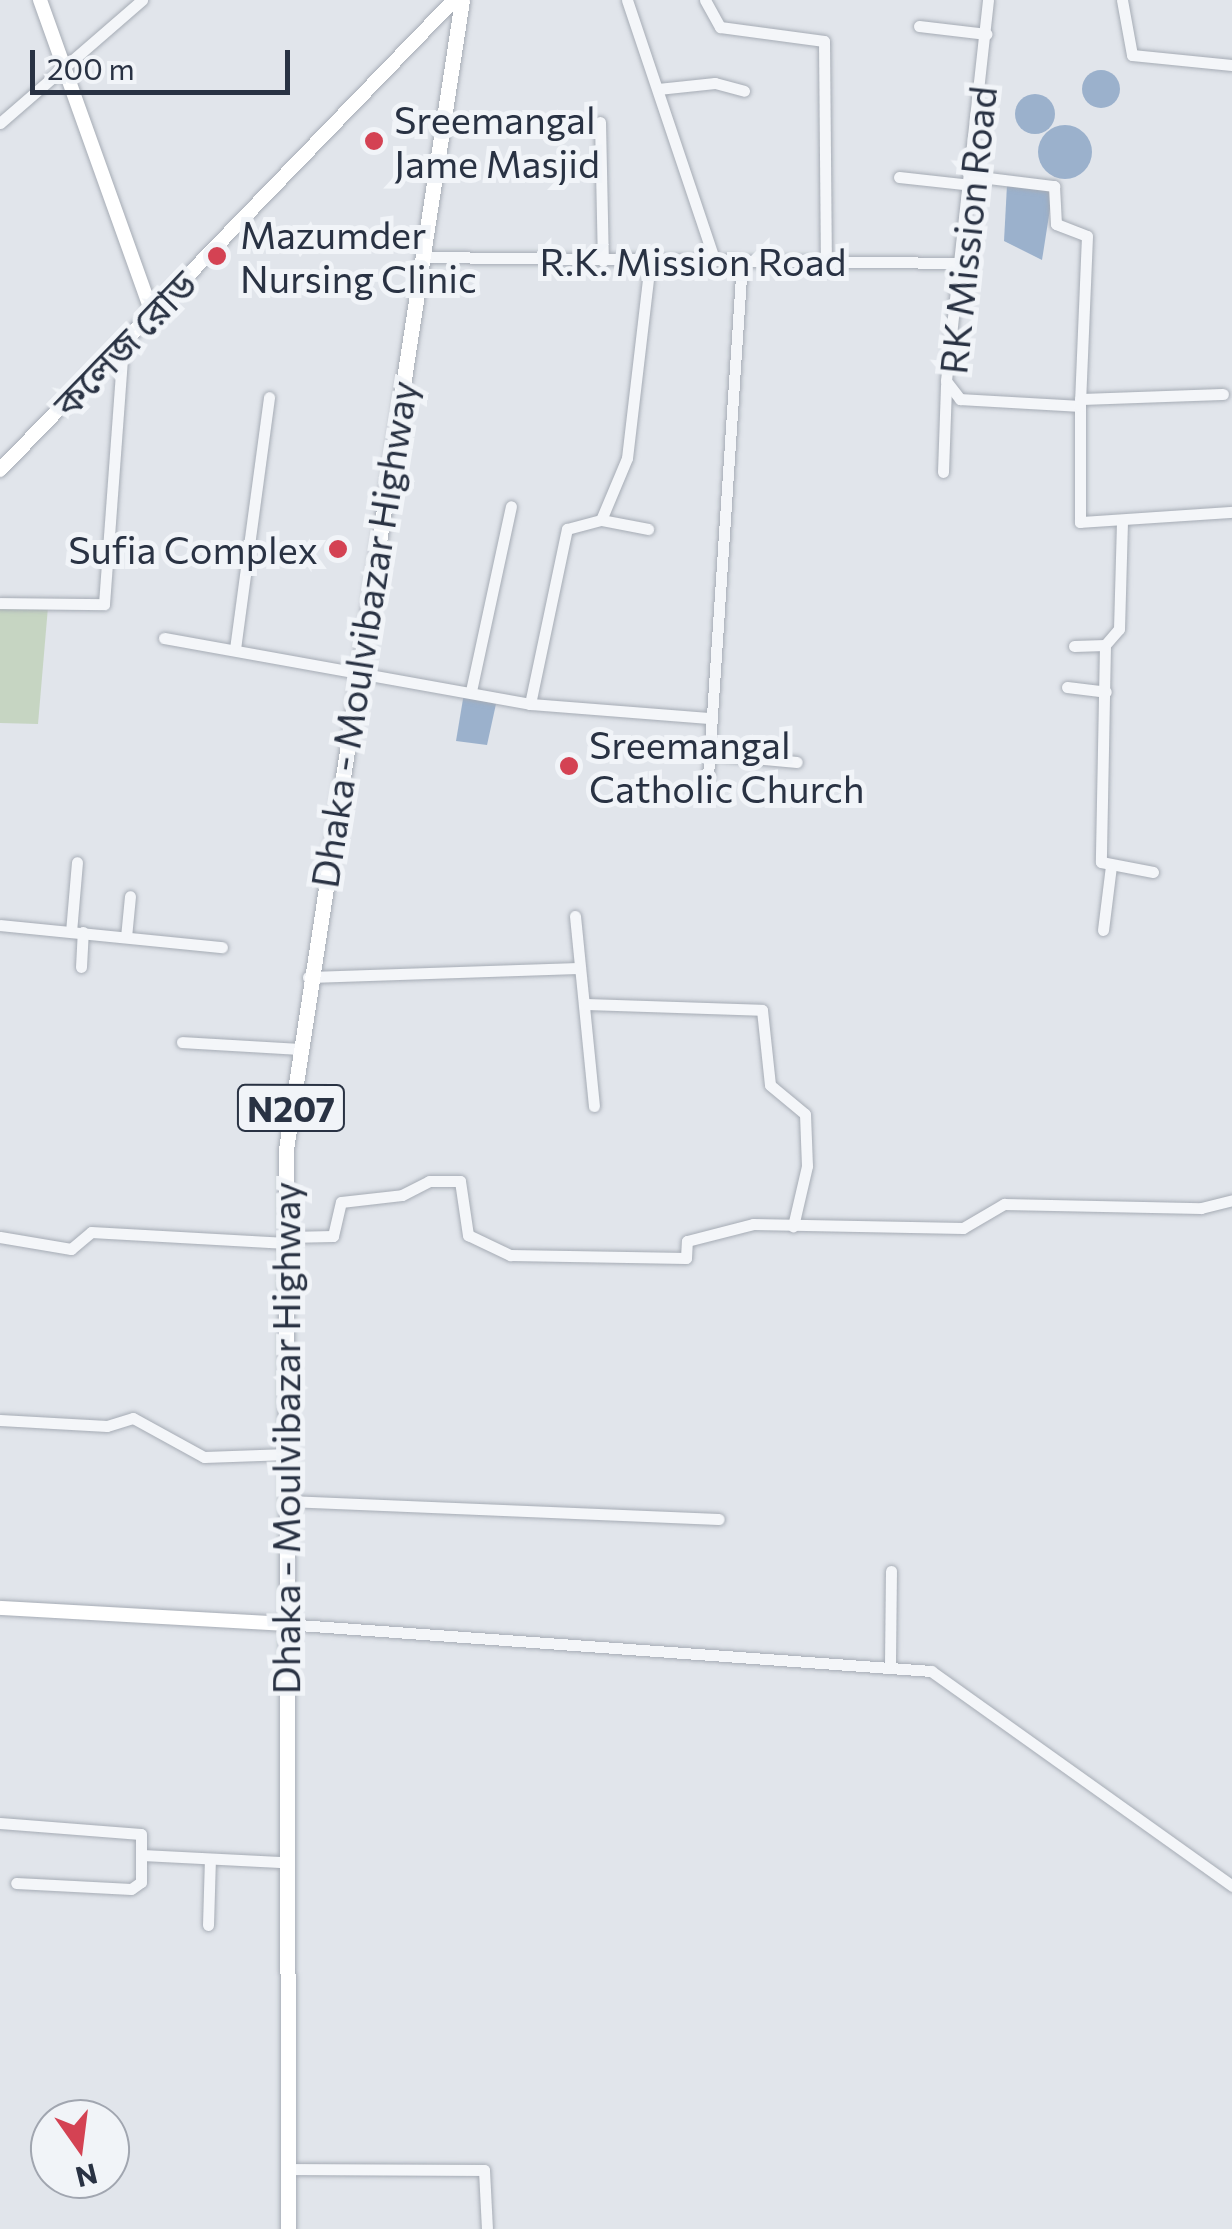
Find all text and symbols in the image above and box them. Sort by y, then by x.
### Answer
scale bar [35,30,295,92]
text: 200 m [47,49,135,86]
street label: RK Mission Road [929,84,1005,376]
place label: Sreemangal Jame Masjid [394,96,600,185]
marker: Sreemangal Jame Masjid [363,130,385,152]
place label: Mazumder Nursing Clinic [240,211,477,300]
street label: R.K. Mission Road [539,238,847,284]
marker: Mazumder Nursing Clinic [204,243,230,269]
street label: কলেজ রোড [43,260,205,426]
street label: Dhaka - Moulvibazar Highway [300,377,426,891]
place label: Sufia Complex [68,526,318,572]
marker: Sufia Complex [327,538,349,560]
place label: Sreemangal Catholic Church [589,721,865,811]
marker: Sreemangal Catholic Church [558,755,580,777]
road number: N207 [236,1078,346,1138]
street label: Dhaka - Moulvibazar Highway [262,1182,308,1694]
north arrow [30,2099,130,2199]
text: N [72,2157,101,2195]

